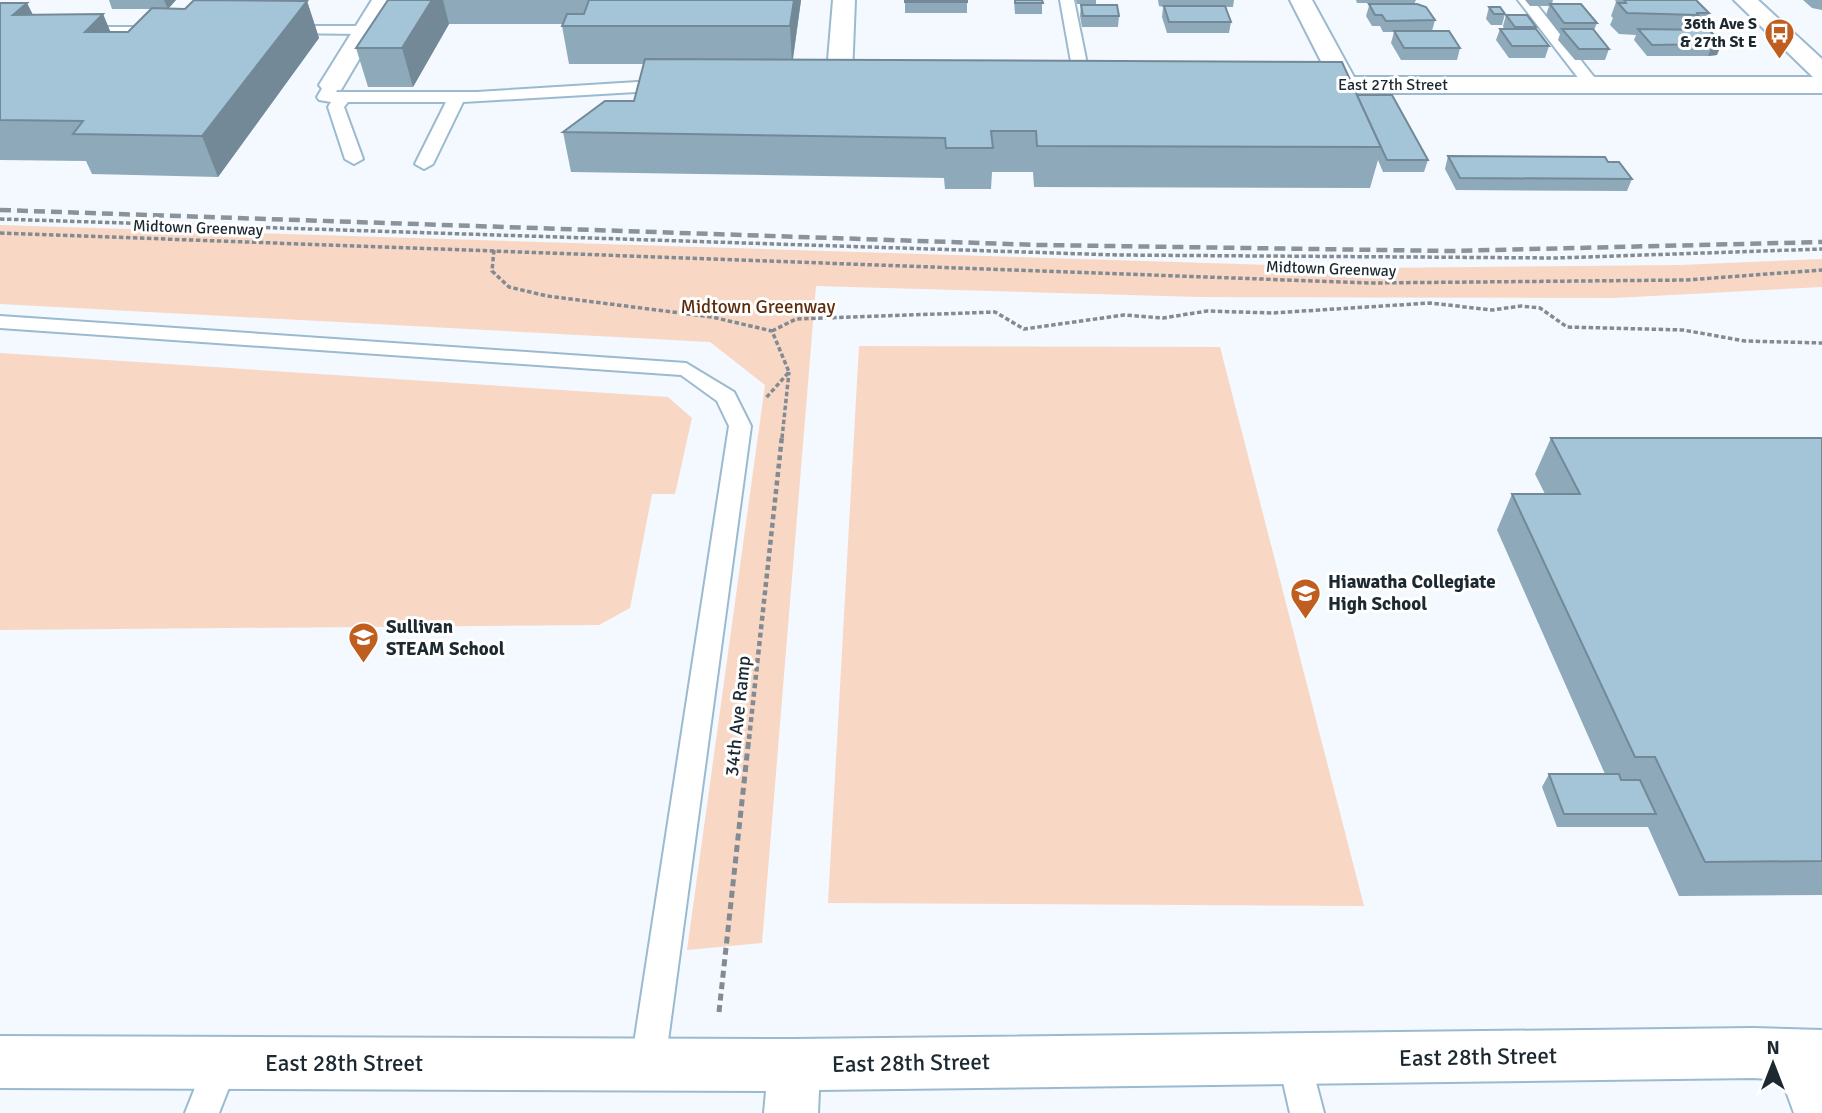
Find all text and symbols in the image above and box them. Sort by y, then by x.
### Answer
place label: 36th Ave S & 27th St E [1680,14,1757,52]
bus stop icon: 36th Ave S & 27th St E [1763,16,1797,60]
street label: East 27th Street [1338,75,1448,95]
street label: Midtown Greenway [133,216,264,240]
street label: Midtown Greenway [1266,257,1397,281]
park label: Midtown Greenway [681,295,835,319]
place label: Hiawatha Collegiate High School [1328,570,1496,616]
school or university icon: Hiawatha Collegiate High School [1288,576,1322,620]
place label: Sullivan STEAM School [386,615,505,661]
school or university icon: Sullivan STEAM School [346,621,380,665]
street label: 34th Ave Ramp [720,654,756,778]
north arrow [1738,1029,1808,1099]
text: N [1766,1036,1780,1060]
street label: East 28th Street [1399,1041,1557,1073]
street label: East 28th Street [832,1047,990,1079]
street label: East 28th Street [265,1049,423,1078]

